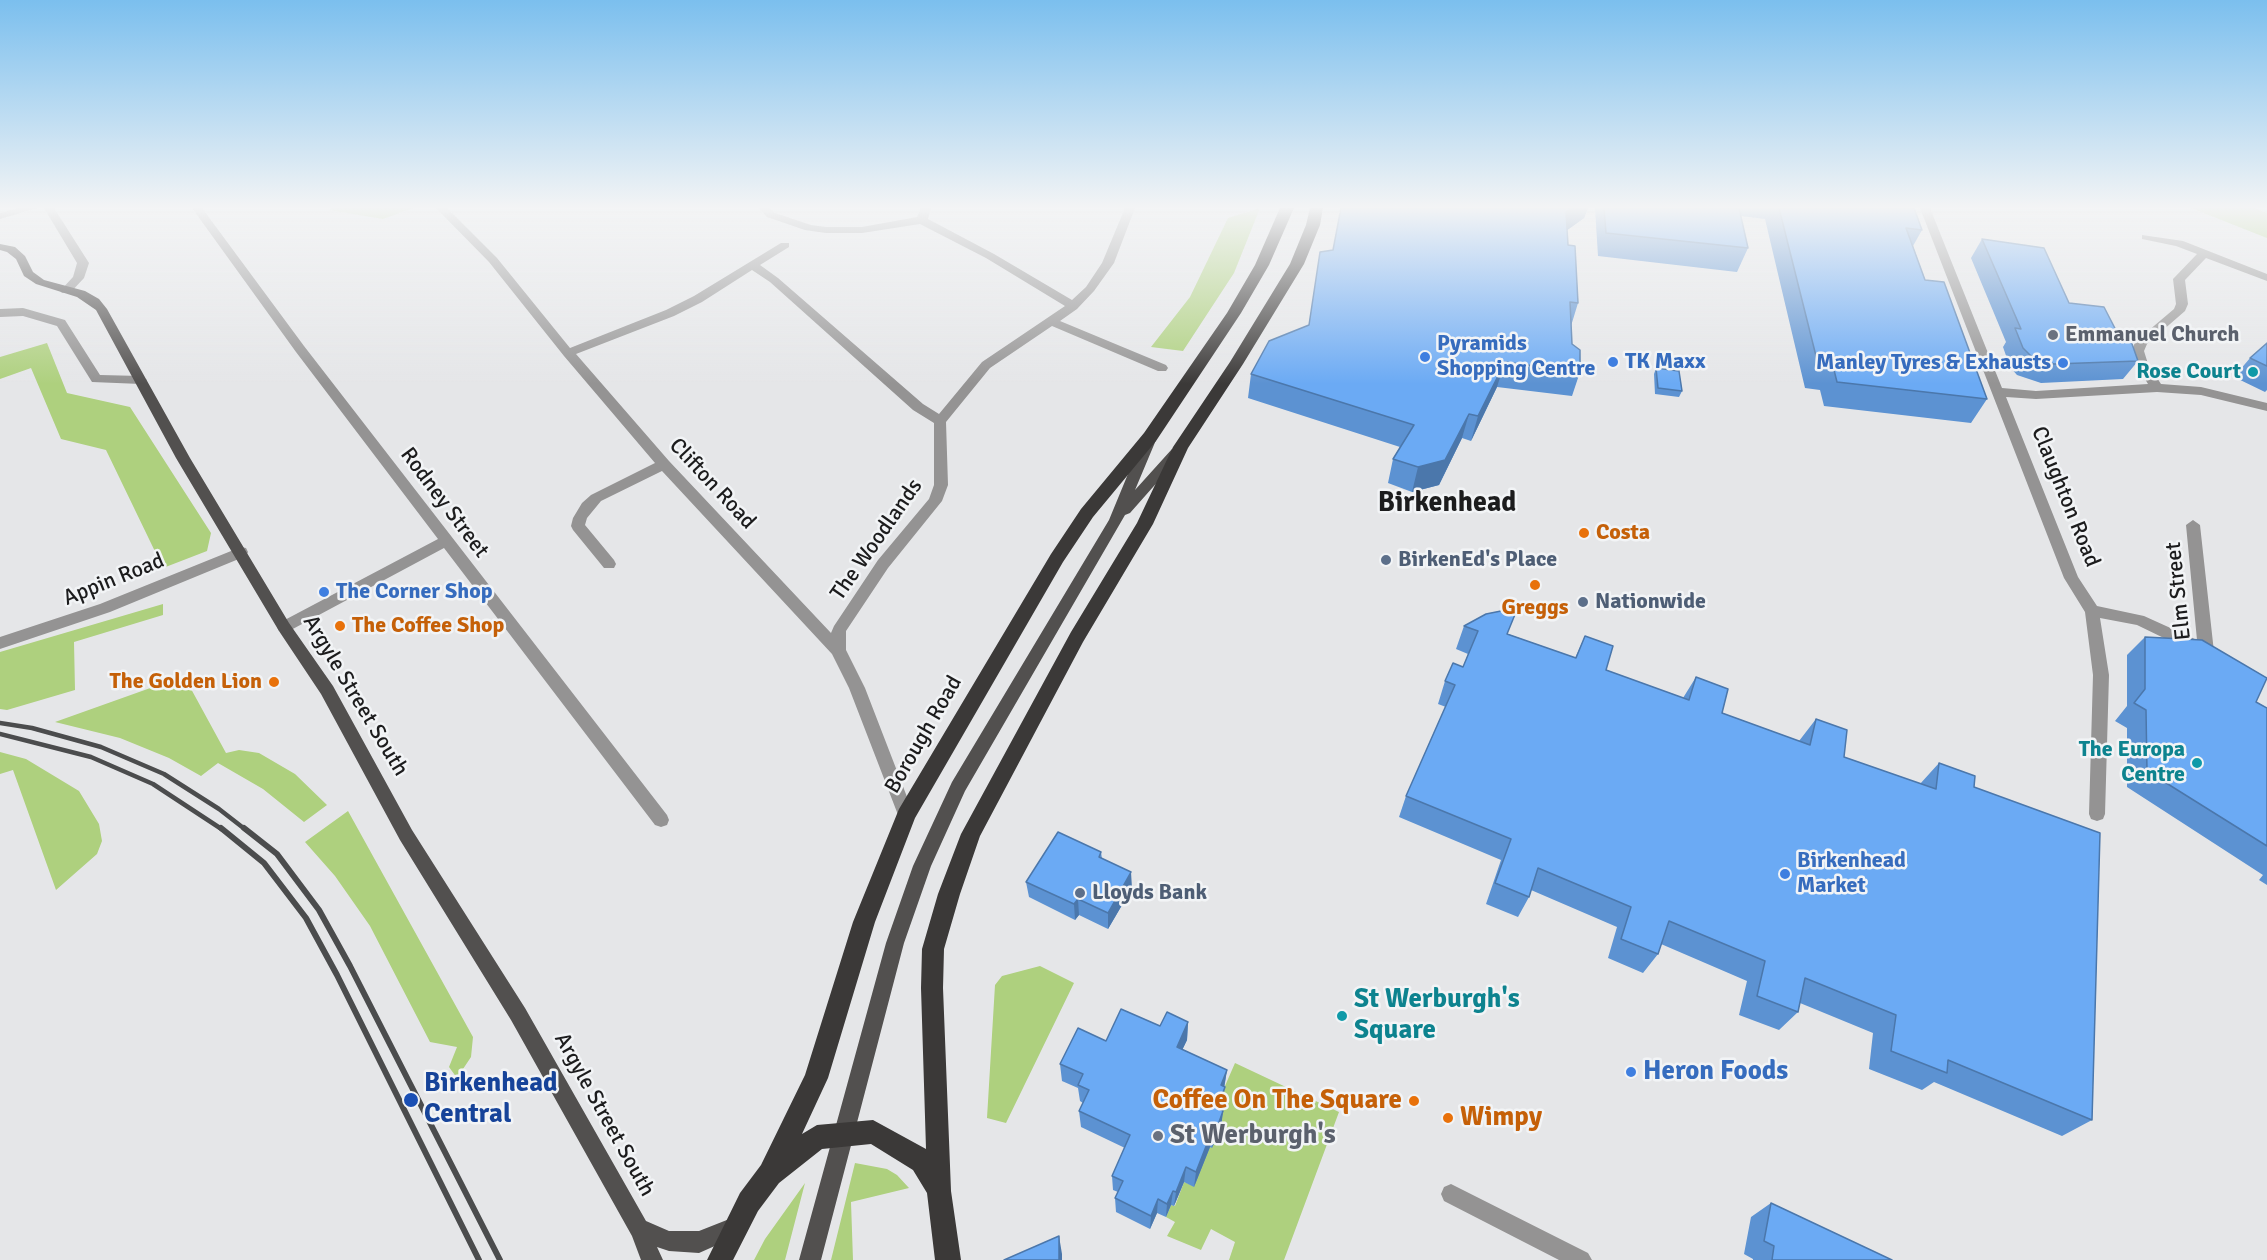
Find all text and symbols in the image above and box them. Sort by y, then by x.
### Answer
place label: Emmanuel Church [2065,322,2239,348]
marker: Emmanuel Church [2046,328,2060,342]
place label: Pyramids Shopping Centre [1437,331,1595,382]
place label: TK Maxx [1625,349,1705,375]
marker: Pyramids Shopping Centre [1418,350,1432,364]
place label: Manley Tyres & Exhausts [1816,350,2051,376]
marker: TK Maxx [1606,355,1620,369]
marker: Manley Tyres & Exhausts [2056,356,2070,370]
place label: Rose Court [2136,359,2241,385]
marker: Rose Court [2246,365,2260,379]
street label: Claughton Road [2025,423,2105,571]
street label: Clifton Road [663,433,761,535]
street label: Rodney Street [394,443,494,563]
street label: The Woodlands [825,474,929,606]
district label: Birkenhead [1378,487,1516,521]
place label: Costa [1596,520,1650,546]
marker: Costa [1577,526,1591,540]
street label: Elm Street [2161,541,2197,641]
place label: BirkenEd's Place [1398,547,1557,573]
street label: Appin Road [60,548,168,612]
marker: BirkenEd's Place [1379,553,1393,567]
marker: Greggs [1528,578,1542,592]
place label: The Corner Shop [336,579,492,605]
marker: The Corner Shop [317,585,331,599]
place label: Nationwide [1595,589,1706,615]
place label: Greggs [1501,595,1569,621]
marker: Nationwide [1576,595,1590,609]
street label: Argyle Street South [297,611,413,781]
place label: The Coffee Shop [352,613,504,639]
marker: The Coffee Shop [333,619,347,633]
place label: The Golden Lion [110,669,262,695]
street label: Borough Road [880,671,968,799]
marker: The Golden Lion [267,675,281,689]
place label: The Europa Centre [2079,737,2185,788]
marker: The Europa Centre [2190,756,2204,770]
place label: Birkenhead Market [1797,848,1906,900]
marker: Birkenhead Market [1778,867,1792,881]
place label: Lloyds Bank [1092,880,1207,906]
marker: Lloyds Bank [1073,886,1087,900]
place label: St Werburgh's Square [1354,984,1520,1047]
marker: St Werburgh's Square [1335,1009,1349,1023]
street label: Argyle Street South [548,1029,660,1201]
place label: Heron Foods [1643,1056,1788,1088]
marker: Heron Foods [1624,1065,1638,1079]
place label: Birkenhead Central [424,1068,558,1131]
place label: Coffee On The Square [1153,1085,1402,1117]
marker: Birkenhead Central [402,1091,420,1109]
marker: Coffee On The Square [1407,1094,1421,1108]
place label: Wimpy [1460,1102,1542,1134]
marker: Wimpy [1441,1111,1455,1125]
place label: St Werburgh's [1170,1120,1336,1152]
marker: St Werburgh's [1151,1129,1165,1143]

